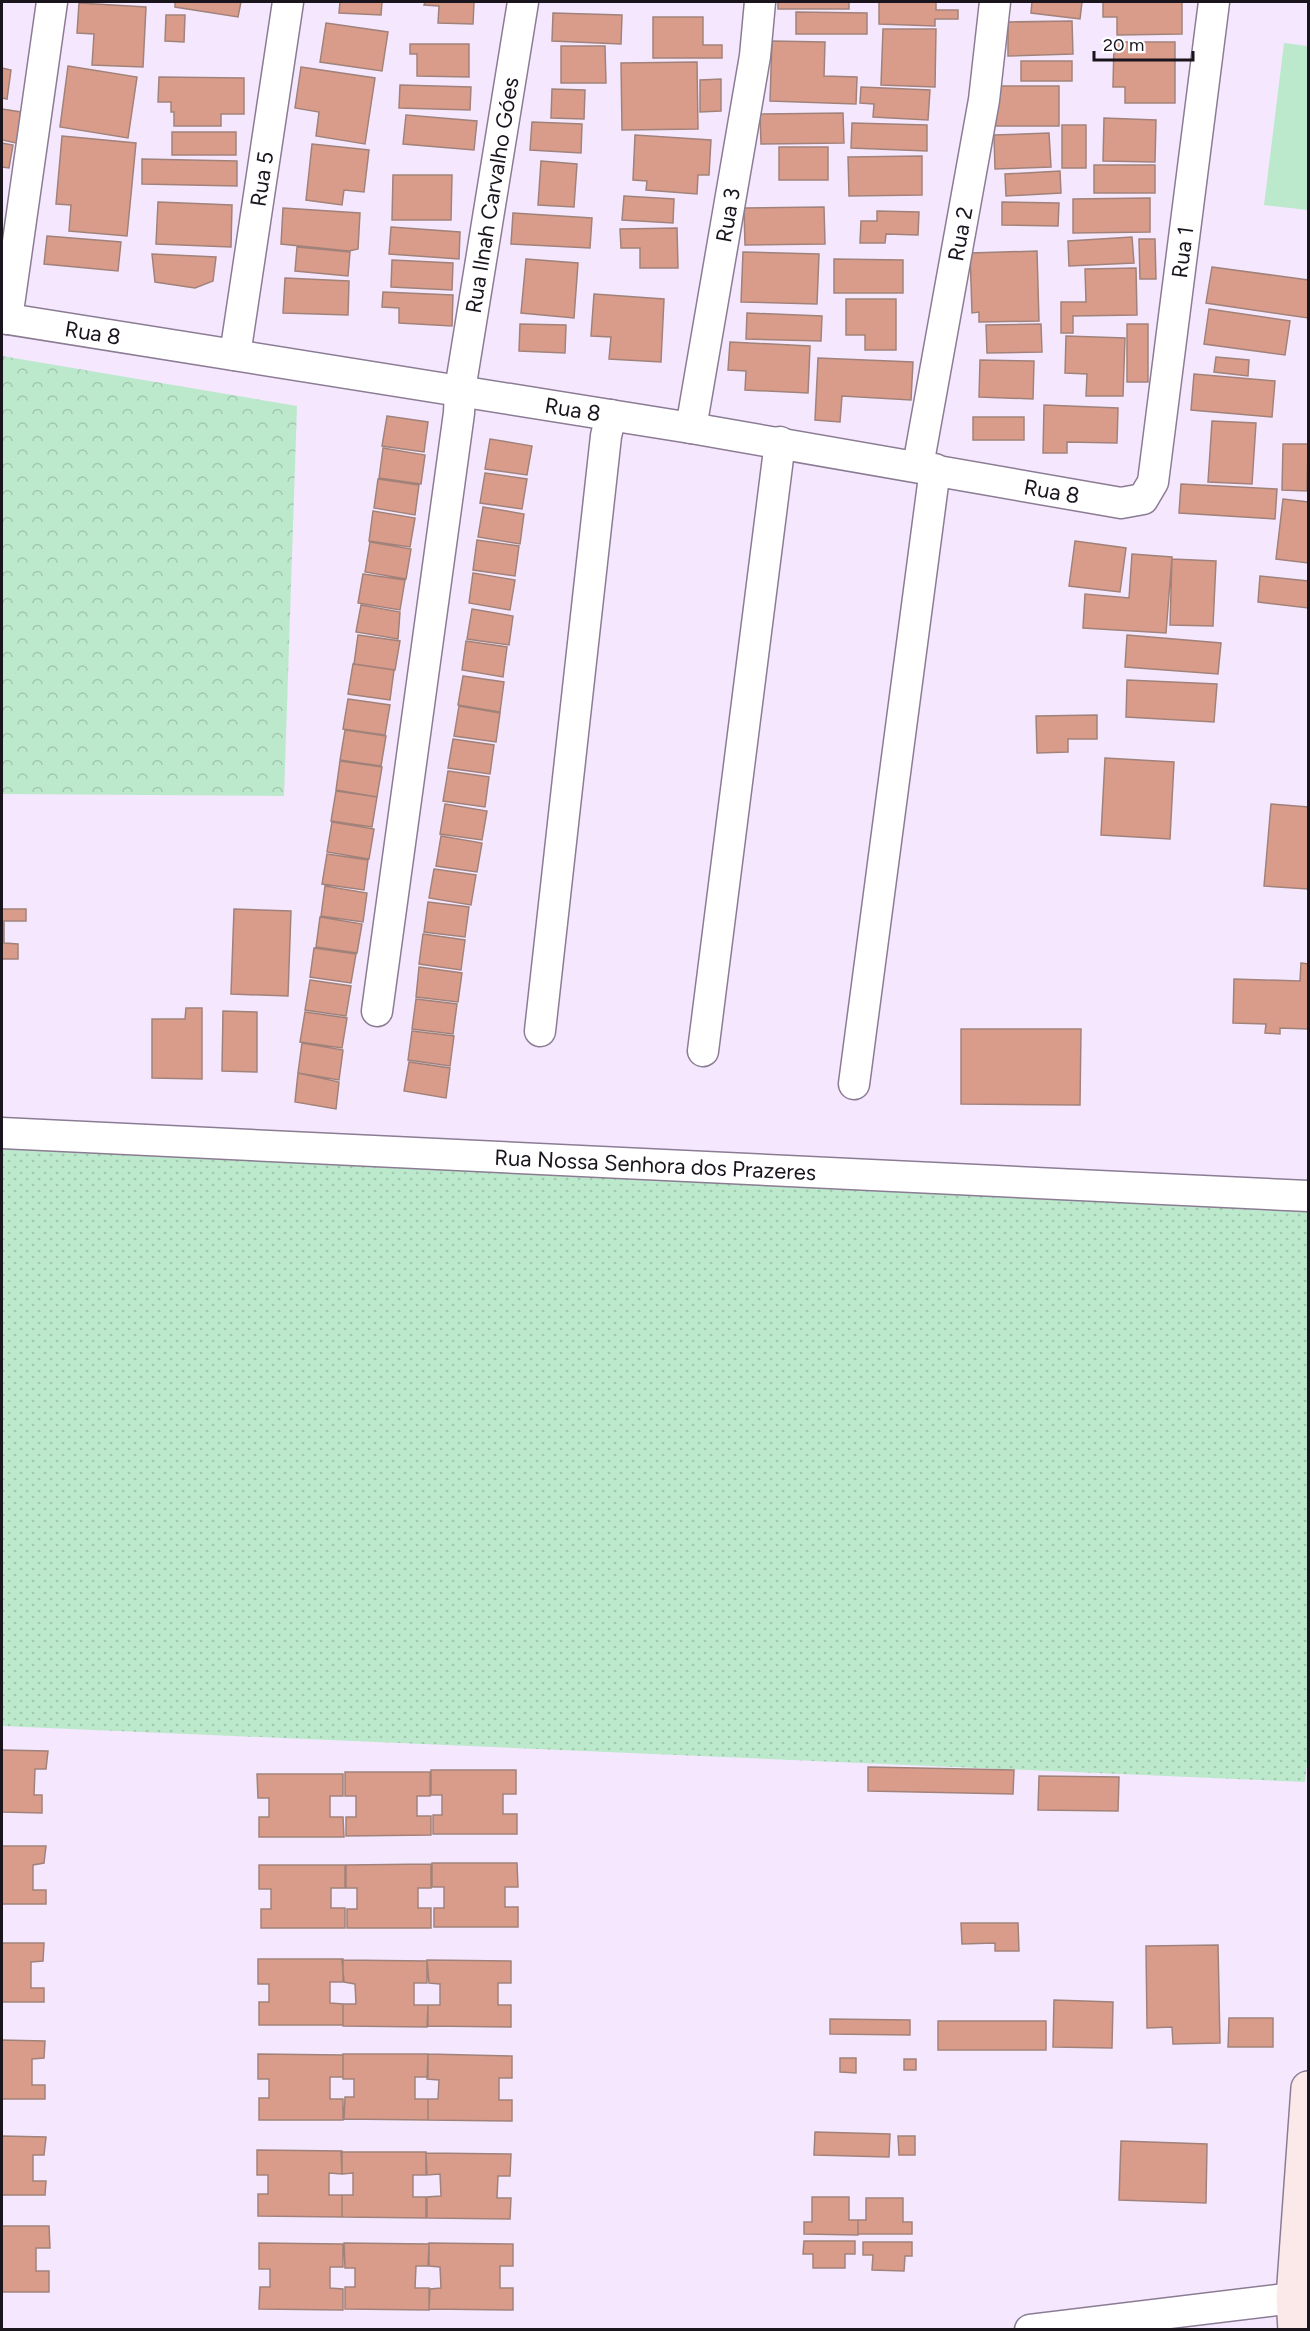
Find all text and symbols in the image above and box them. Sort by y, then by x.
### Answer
scale bar [1094,24,1193,62]
text: 20 m [1103,34,1144,56]
street label: Rua Ilnah Carvalho Góes [459,75,524,315]
street label: Rua 5 [244,150,279,208]
street label: Rua 3 [710,186,746,244]
street label: Rua 2 [942,204,978,263]
street label: Rua 1 [1166,225,1199,280]
street label: Rua 8 [63,315,123,350]
street label: Rua 8 [543,391,603,427]
street label: Rua 8 [1022,473,1082,509]
street label: Rua Nossa Senhora dos Prazeres [494,1143,817,1186]

